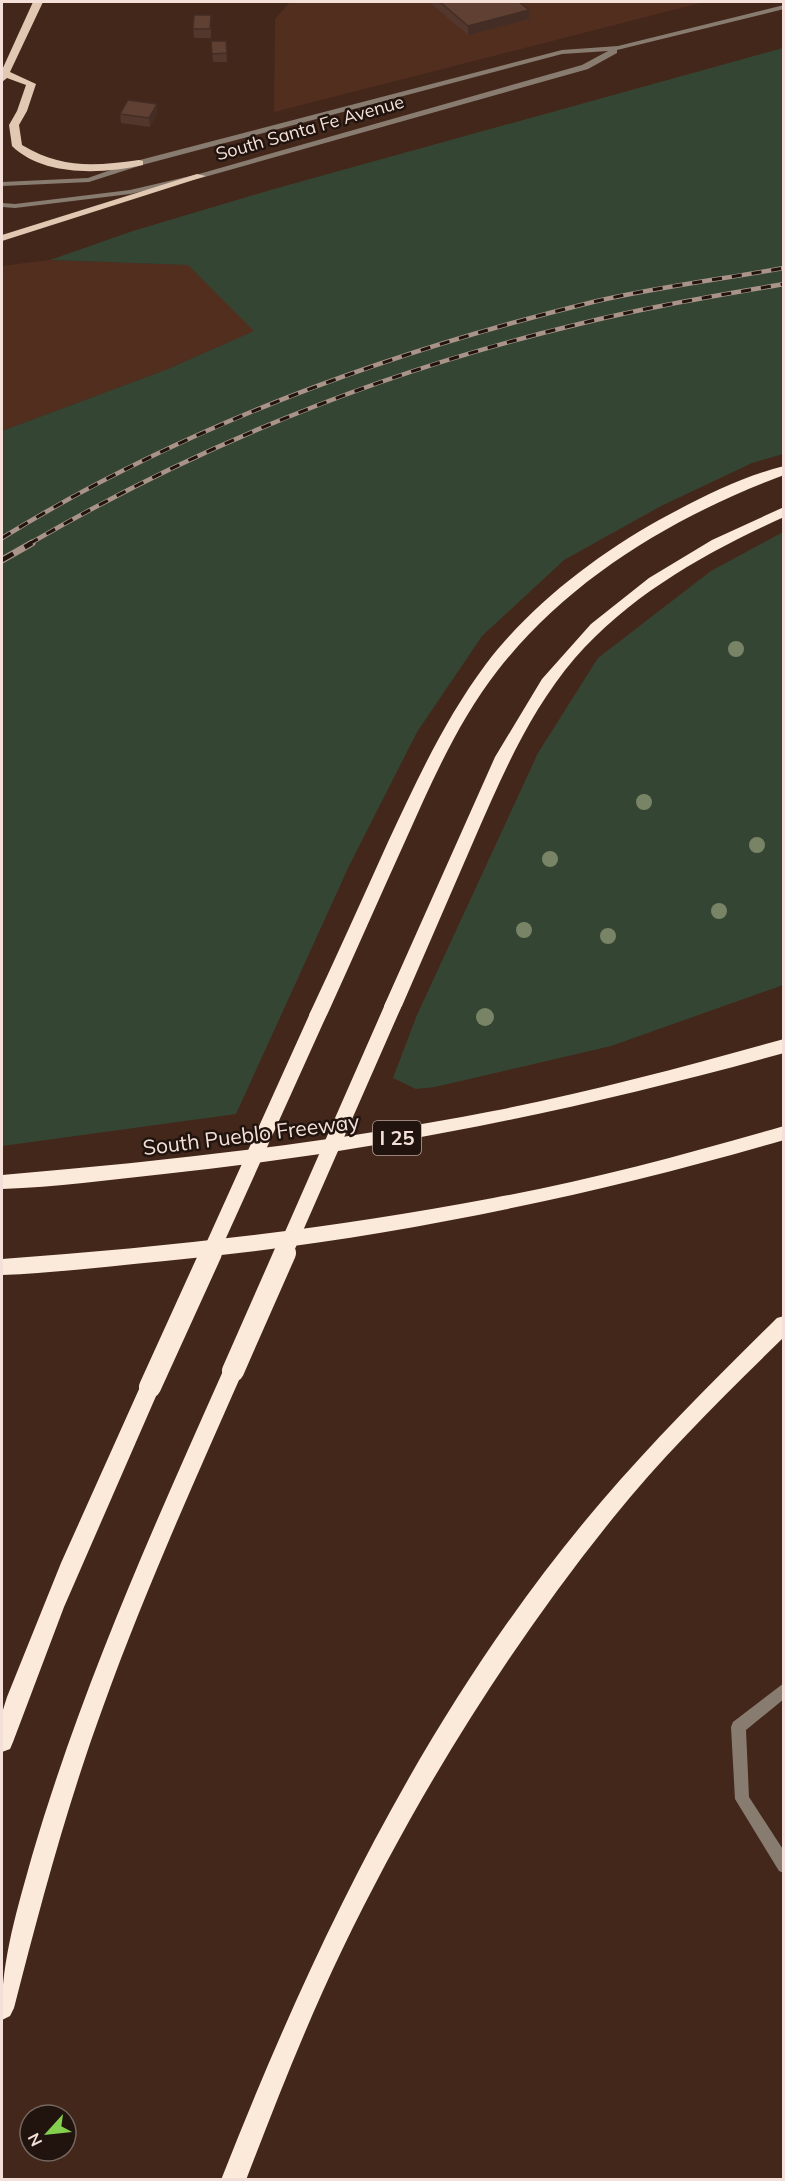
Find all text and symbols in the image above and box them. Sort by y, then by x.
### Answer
street label: South Santa Fe Avenue [213,90,407,165]
street label: South Pueblo Freeway [141,1108,361,1160]
road number: I 25 [373,1121,421,1155]
north arrow [18,2103,78,2163]
text: N [23,2130,46,2150]

